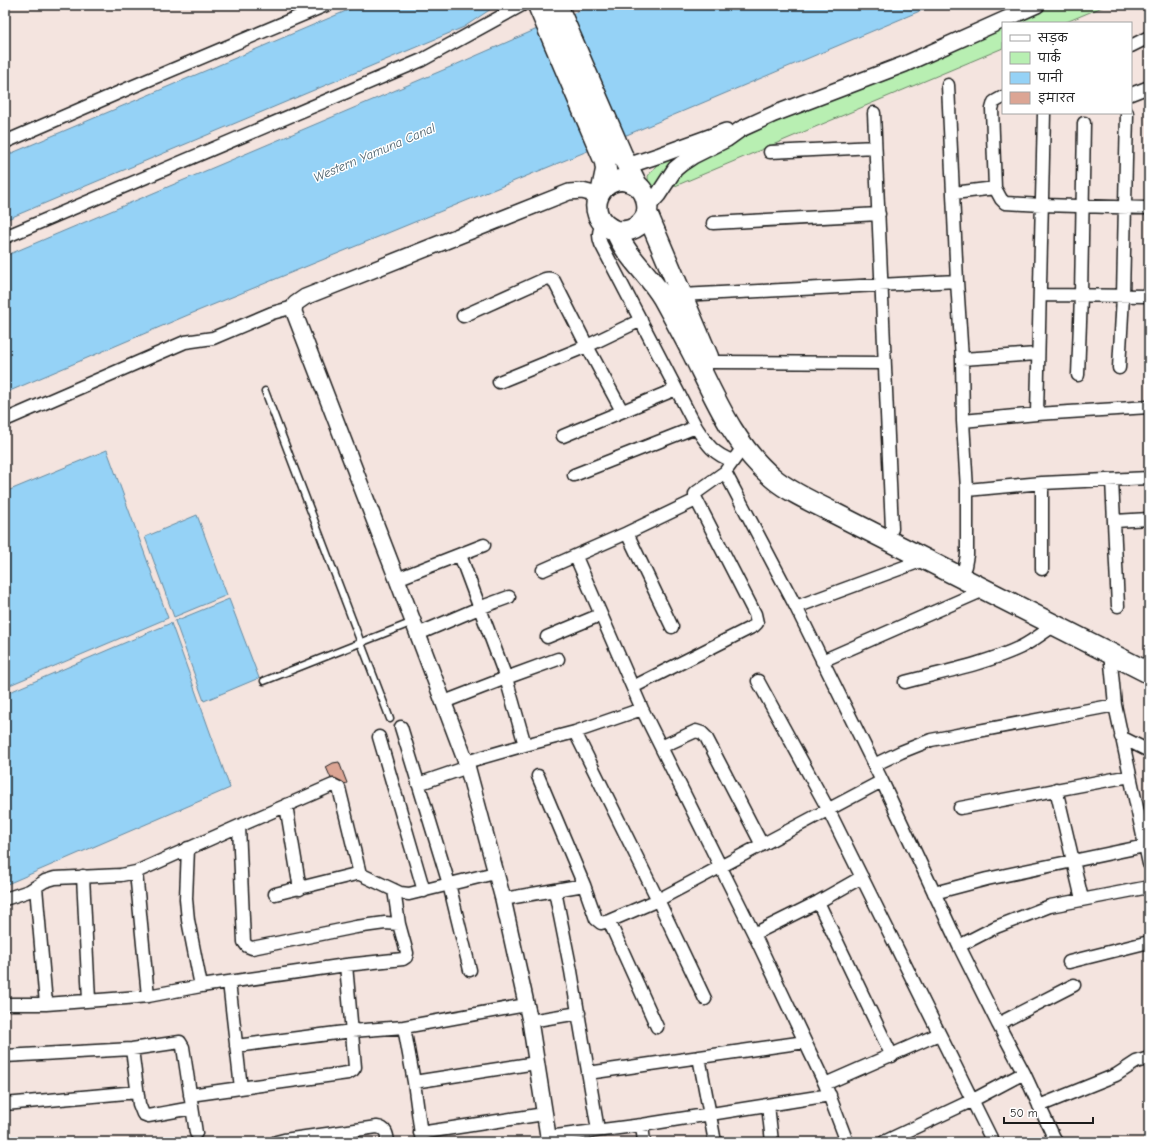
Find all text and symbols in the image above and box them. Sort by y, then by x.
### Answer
legend [1002,22,1132,114]
text: सड़क [1037,31,1069,46]
text: पार्क [1037,48,1062,65]
text: पानी [1037,69,1063,85]
text: इमारत [1038,91,1076,105]
water label: Western Yamuna Canal [311,120,437,185]
scale bar [1004,1099,1093,1125]
text: 50 m [1010,1106,1038,1120]

